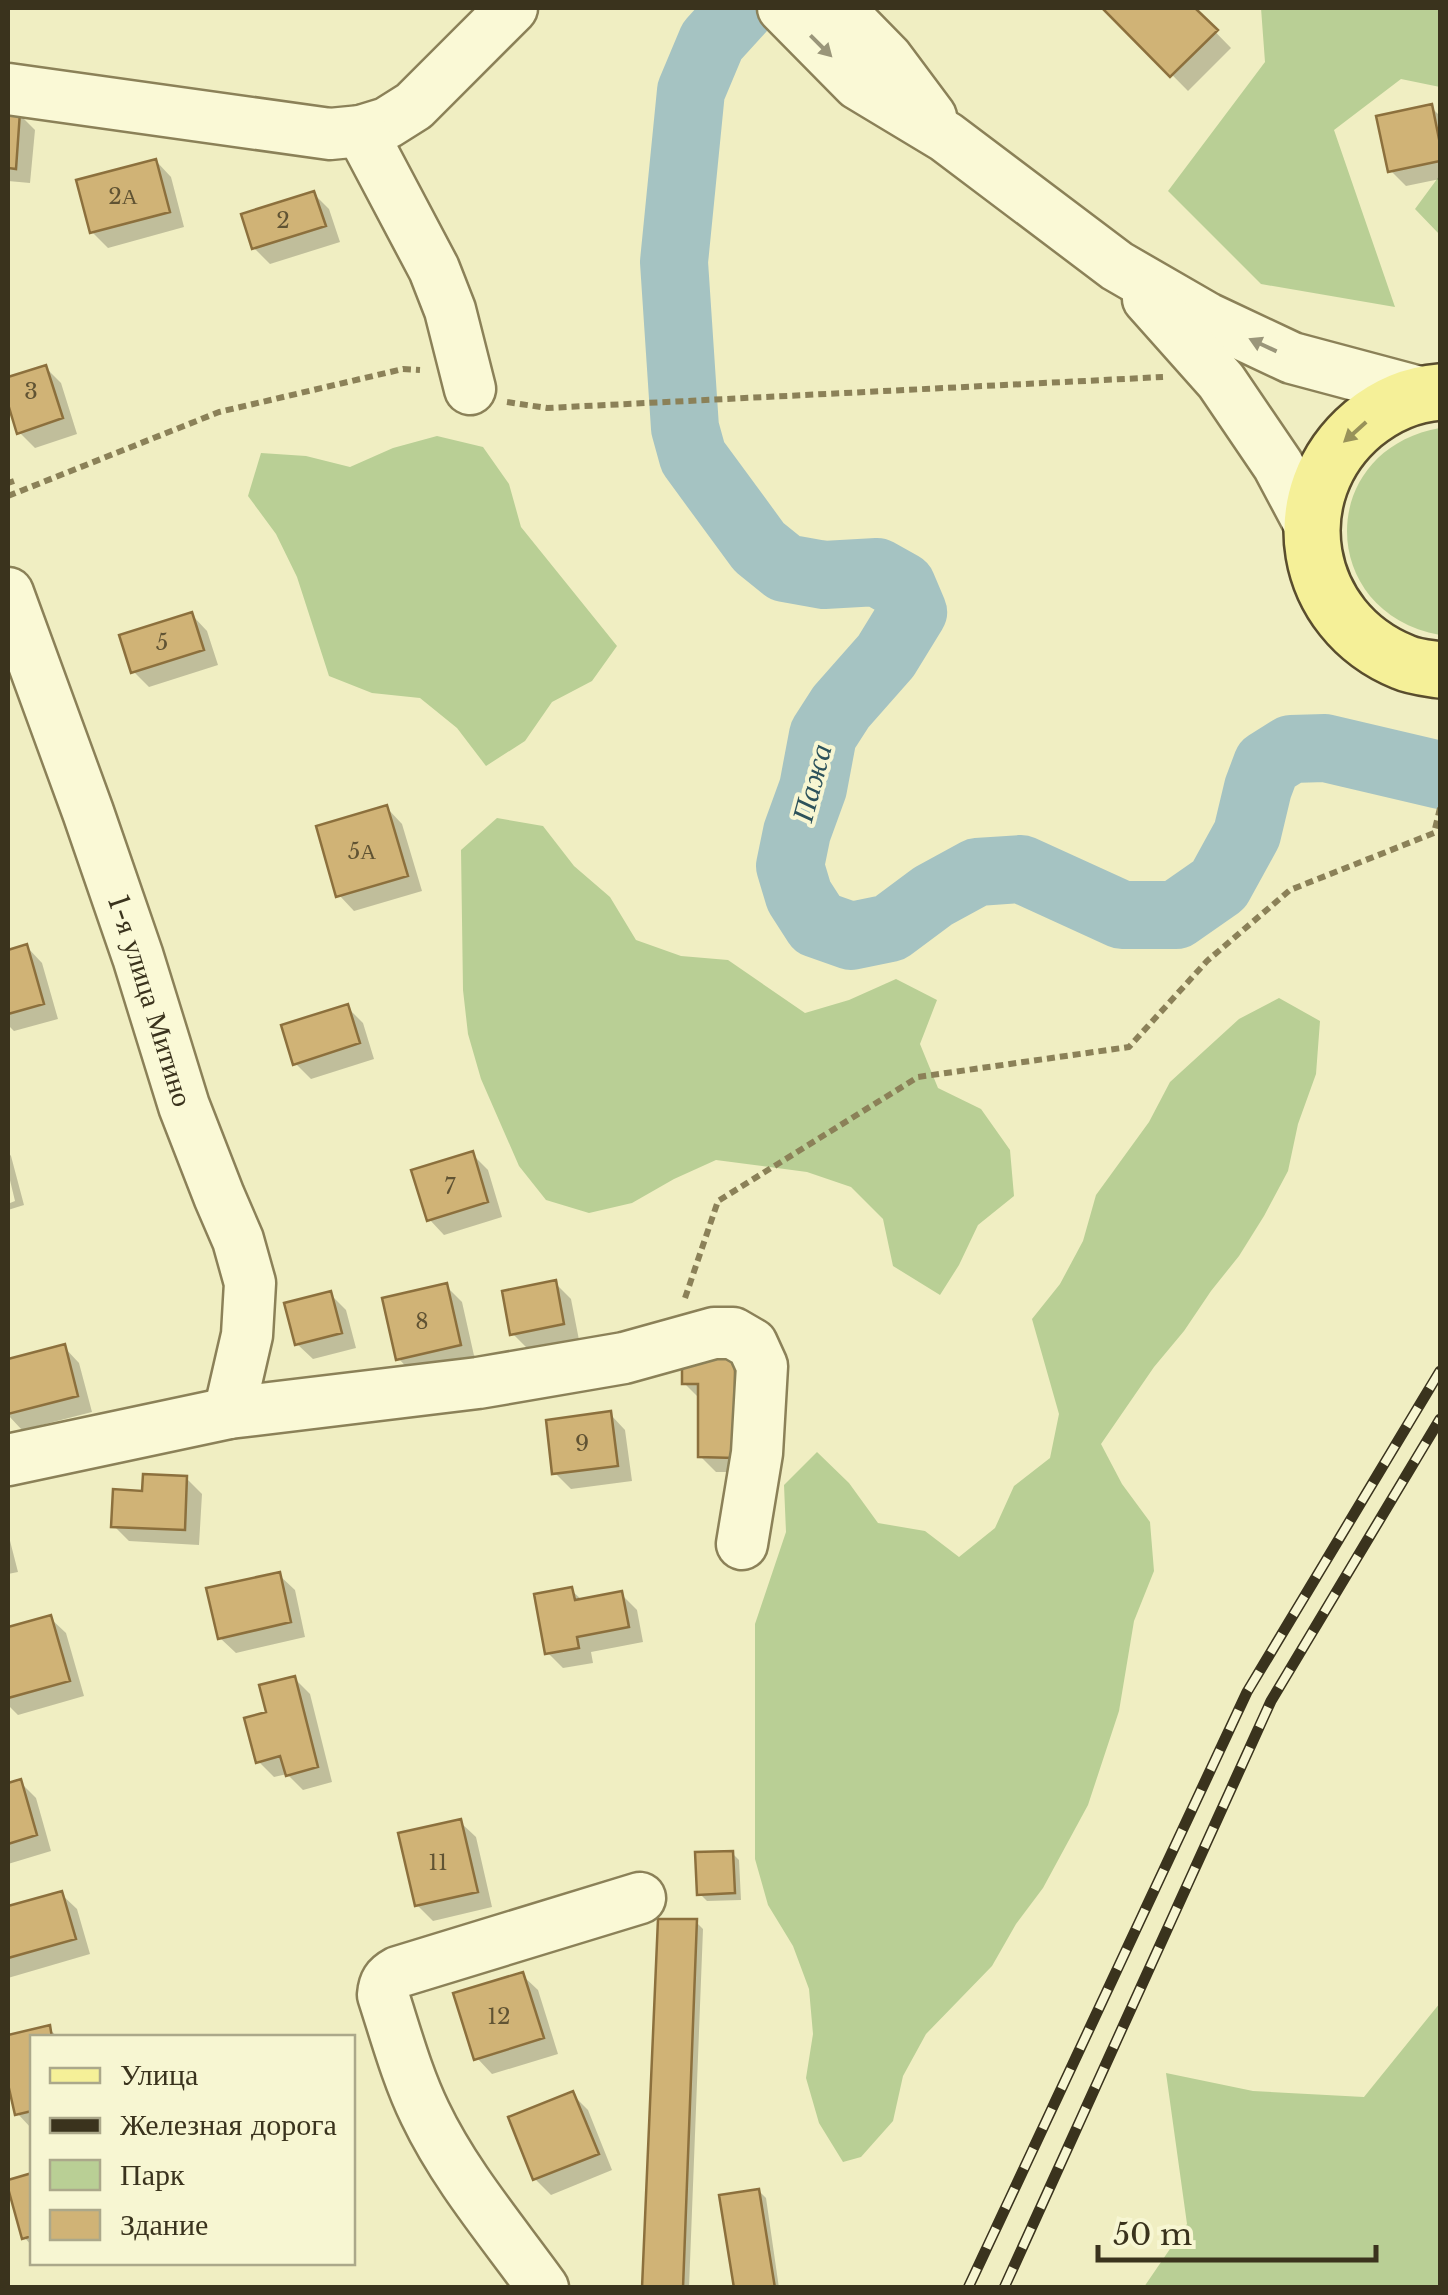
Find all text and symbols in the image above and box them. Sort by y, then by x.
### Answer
one-way arrow [808,33,832,57]
house number: 2А [108,183,138,210]
house number: 2 [276,207,290,234]
one-way arrow [1249,336,1278,353]
house number: 3 [24,378,38,405]
one-way arrow [1343,420,1367,443]
house number: 5 [156,629,168,656]
water label: Пажа [783,740,840,827]
house number: 5А [348,838,376,865]
street label: 1-я улица Митино [100,891,200,1111]
house number: 7 [444,1173,456,1200]
house number: 8 [415,1308,429,1335]
house number: 9 [575,1430,589,1457]
house number: 11 [428,1849,448,1876]
house number: 12 [487,2003,511,2030]
legend [30,2035,355,2265]
text: Улица [120,2056,198,2093]
text: Железная дорога [120,2106,337,2143]
text: Парк [120,2156,185,2193]
scale bar [1098,2200,1376,2262]
text: Здание [120,2206,208,2243]
text: 50 m [1113,2216,1192,2253]

